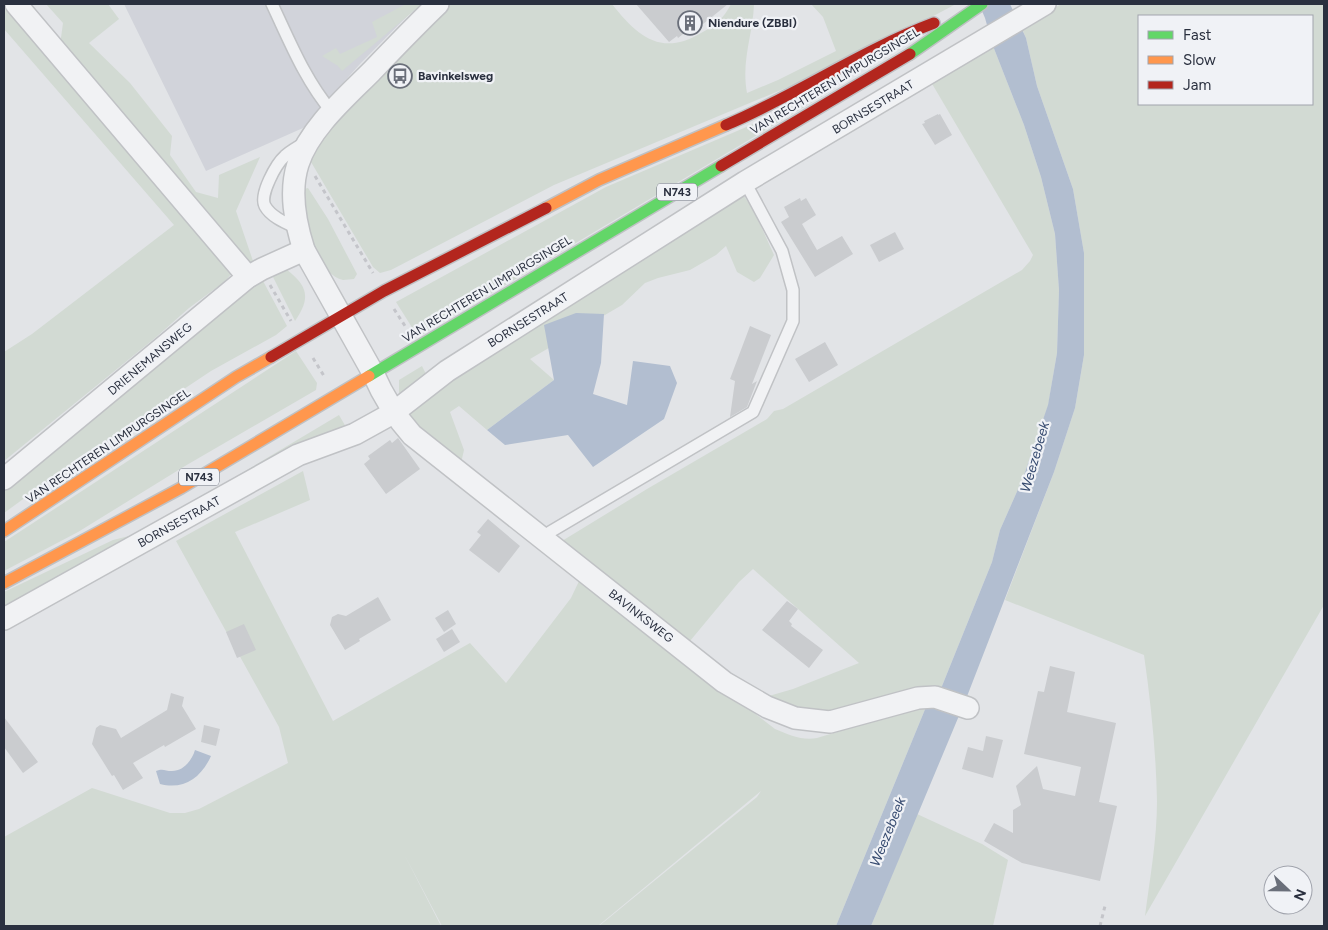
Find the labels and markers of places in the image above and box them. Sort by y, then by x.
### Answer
building icon: Niendure (ZBBI) [677,10,703,36]
place label: Niendure (ZBBI) [708,16,797,30]
bus stop icon: Bavinkelsweg [387,63,413,89]
place label: Bavinkelsweg [418,69,493,83]

